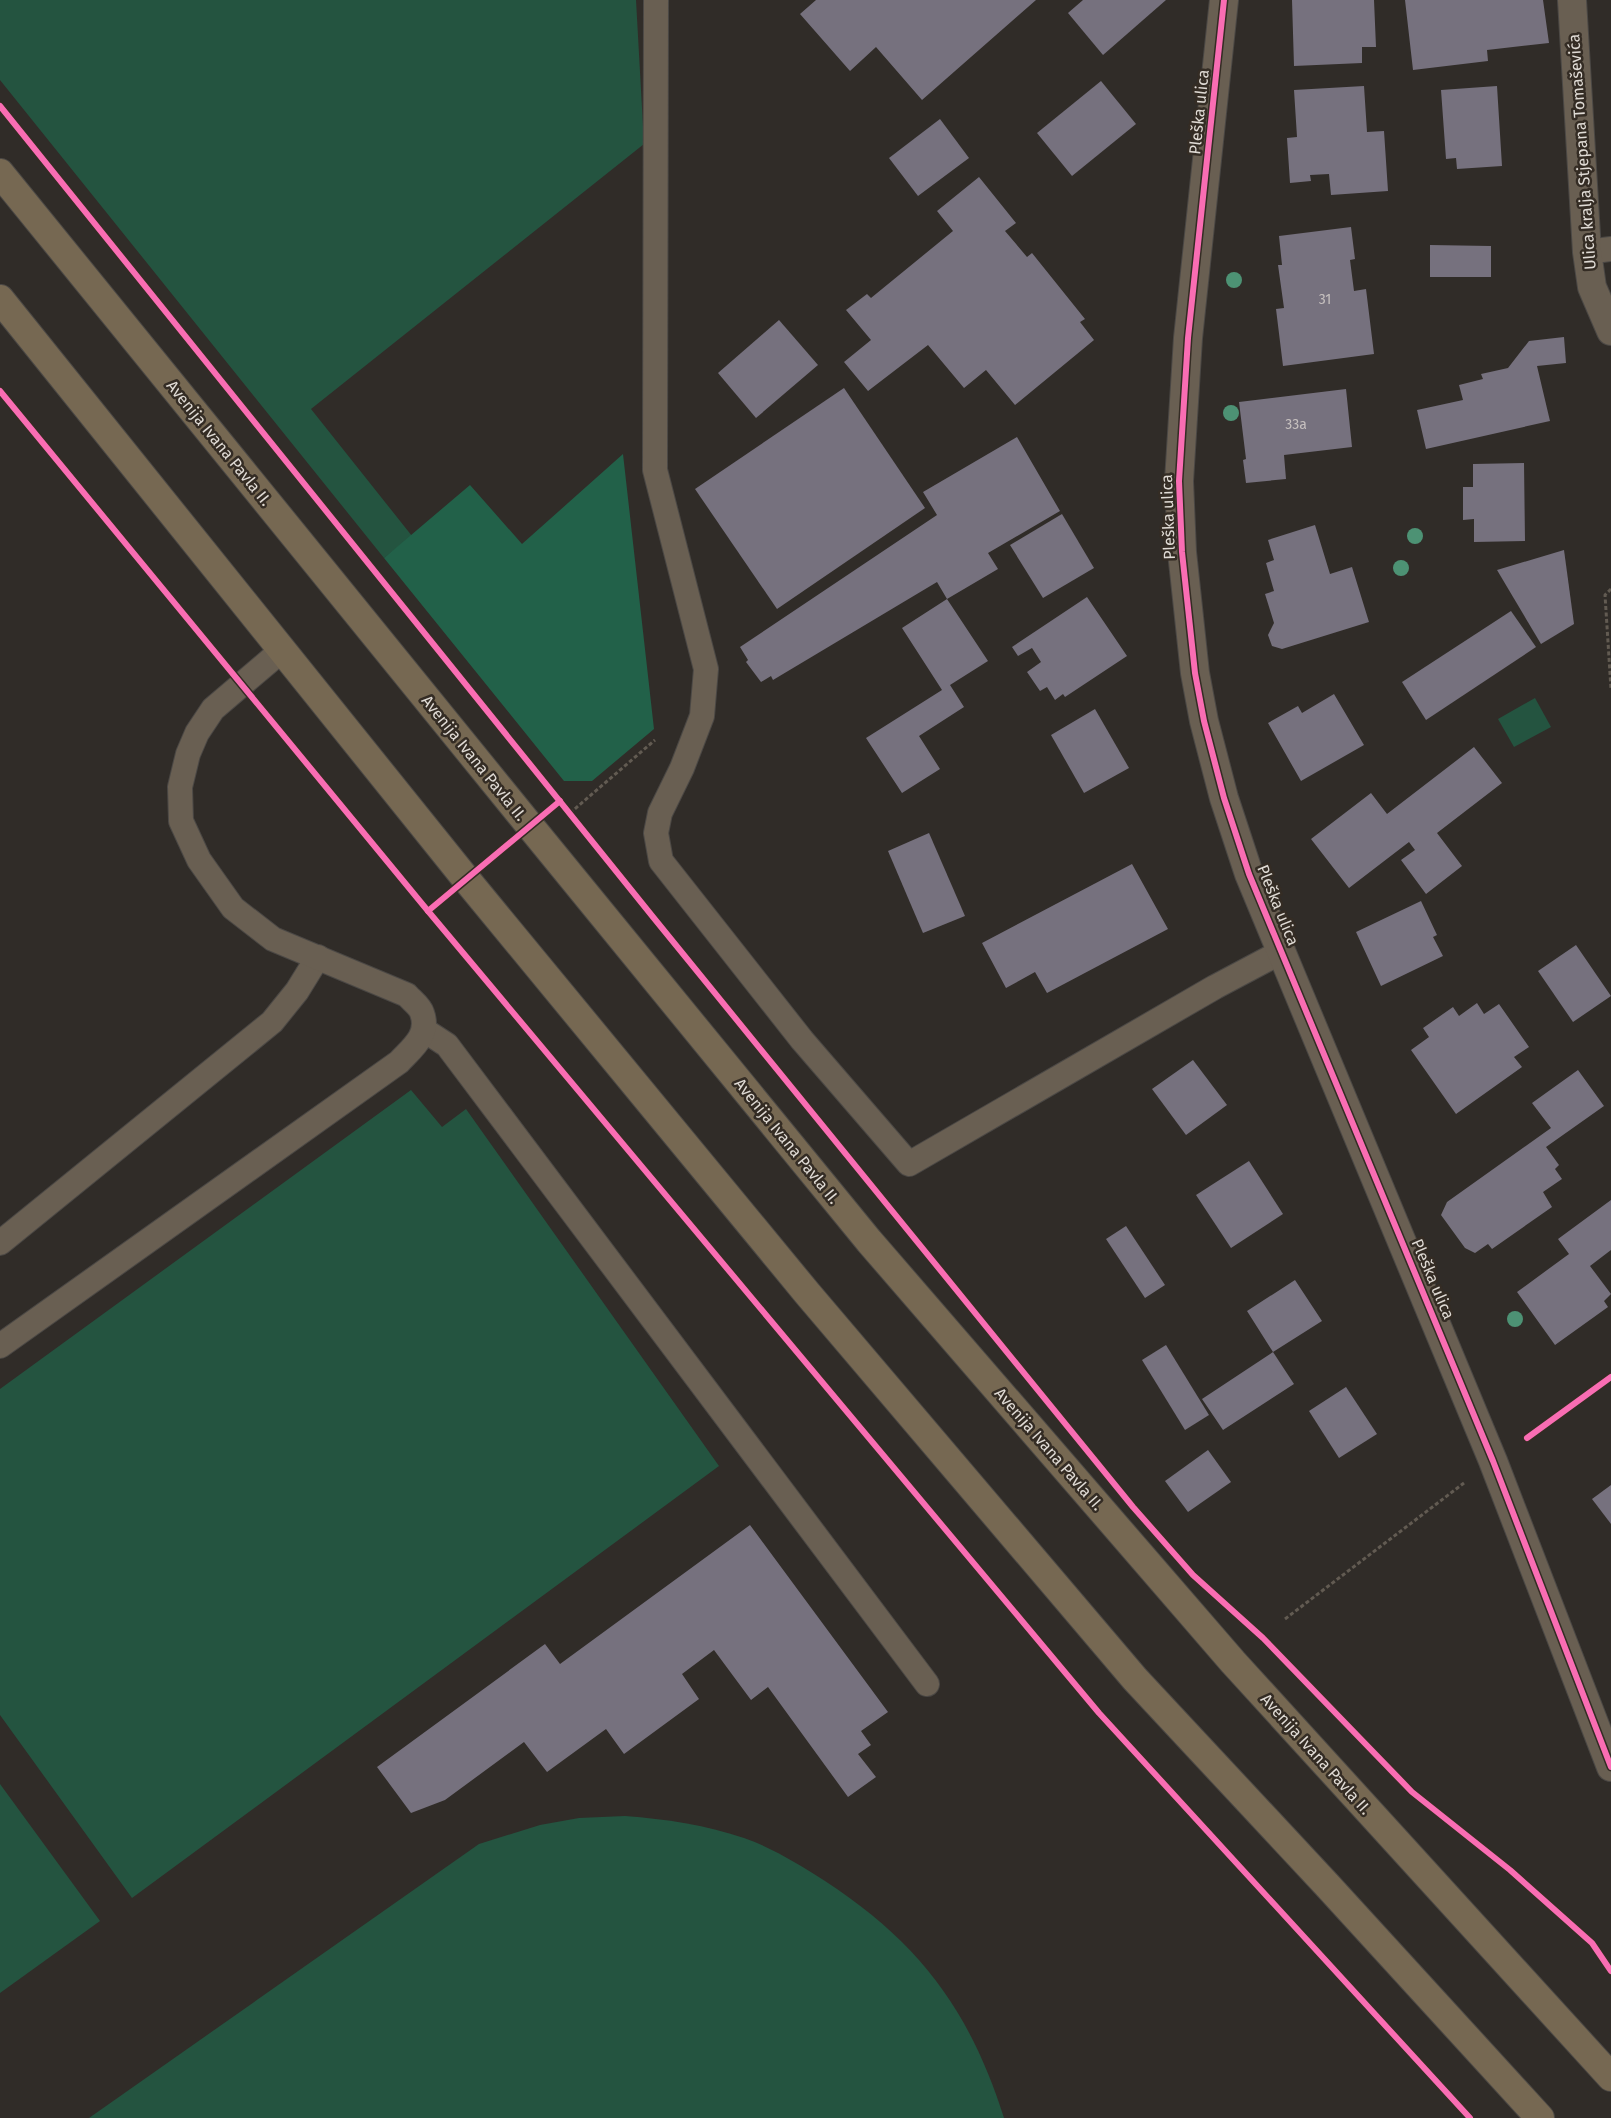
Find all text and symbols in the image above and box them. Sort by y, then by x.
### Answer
street label: Ulica kralja Stjepana Tomaševića [1564,33,1600,271]
street label: Pleška ulica [1185,68,1213,156]
house number: 31 [1319,291,1331,308]
street label: Avenija Ivana Pavla II. [163,376,276,510]
house number: 33a [1285,416,1307,433]
street label: Pleška ulica [1157,474,1179,560]
street label: Avenija Ivana Pavla II. [418,691,531,825]
street label: Pleška ulica [1253,862,1303,948]
street label: Avenija Ivana Pavla II. [731,1074,844,1208]
street label: Pleška ulica [1408,1236,1458,1322]
street label: Avenija Ivana Pavla II. [991,1384,1107,1514]
street label: Avenija Ivana Pavla II. [1257,1690,1375,1818]

